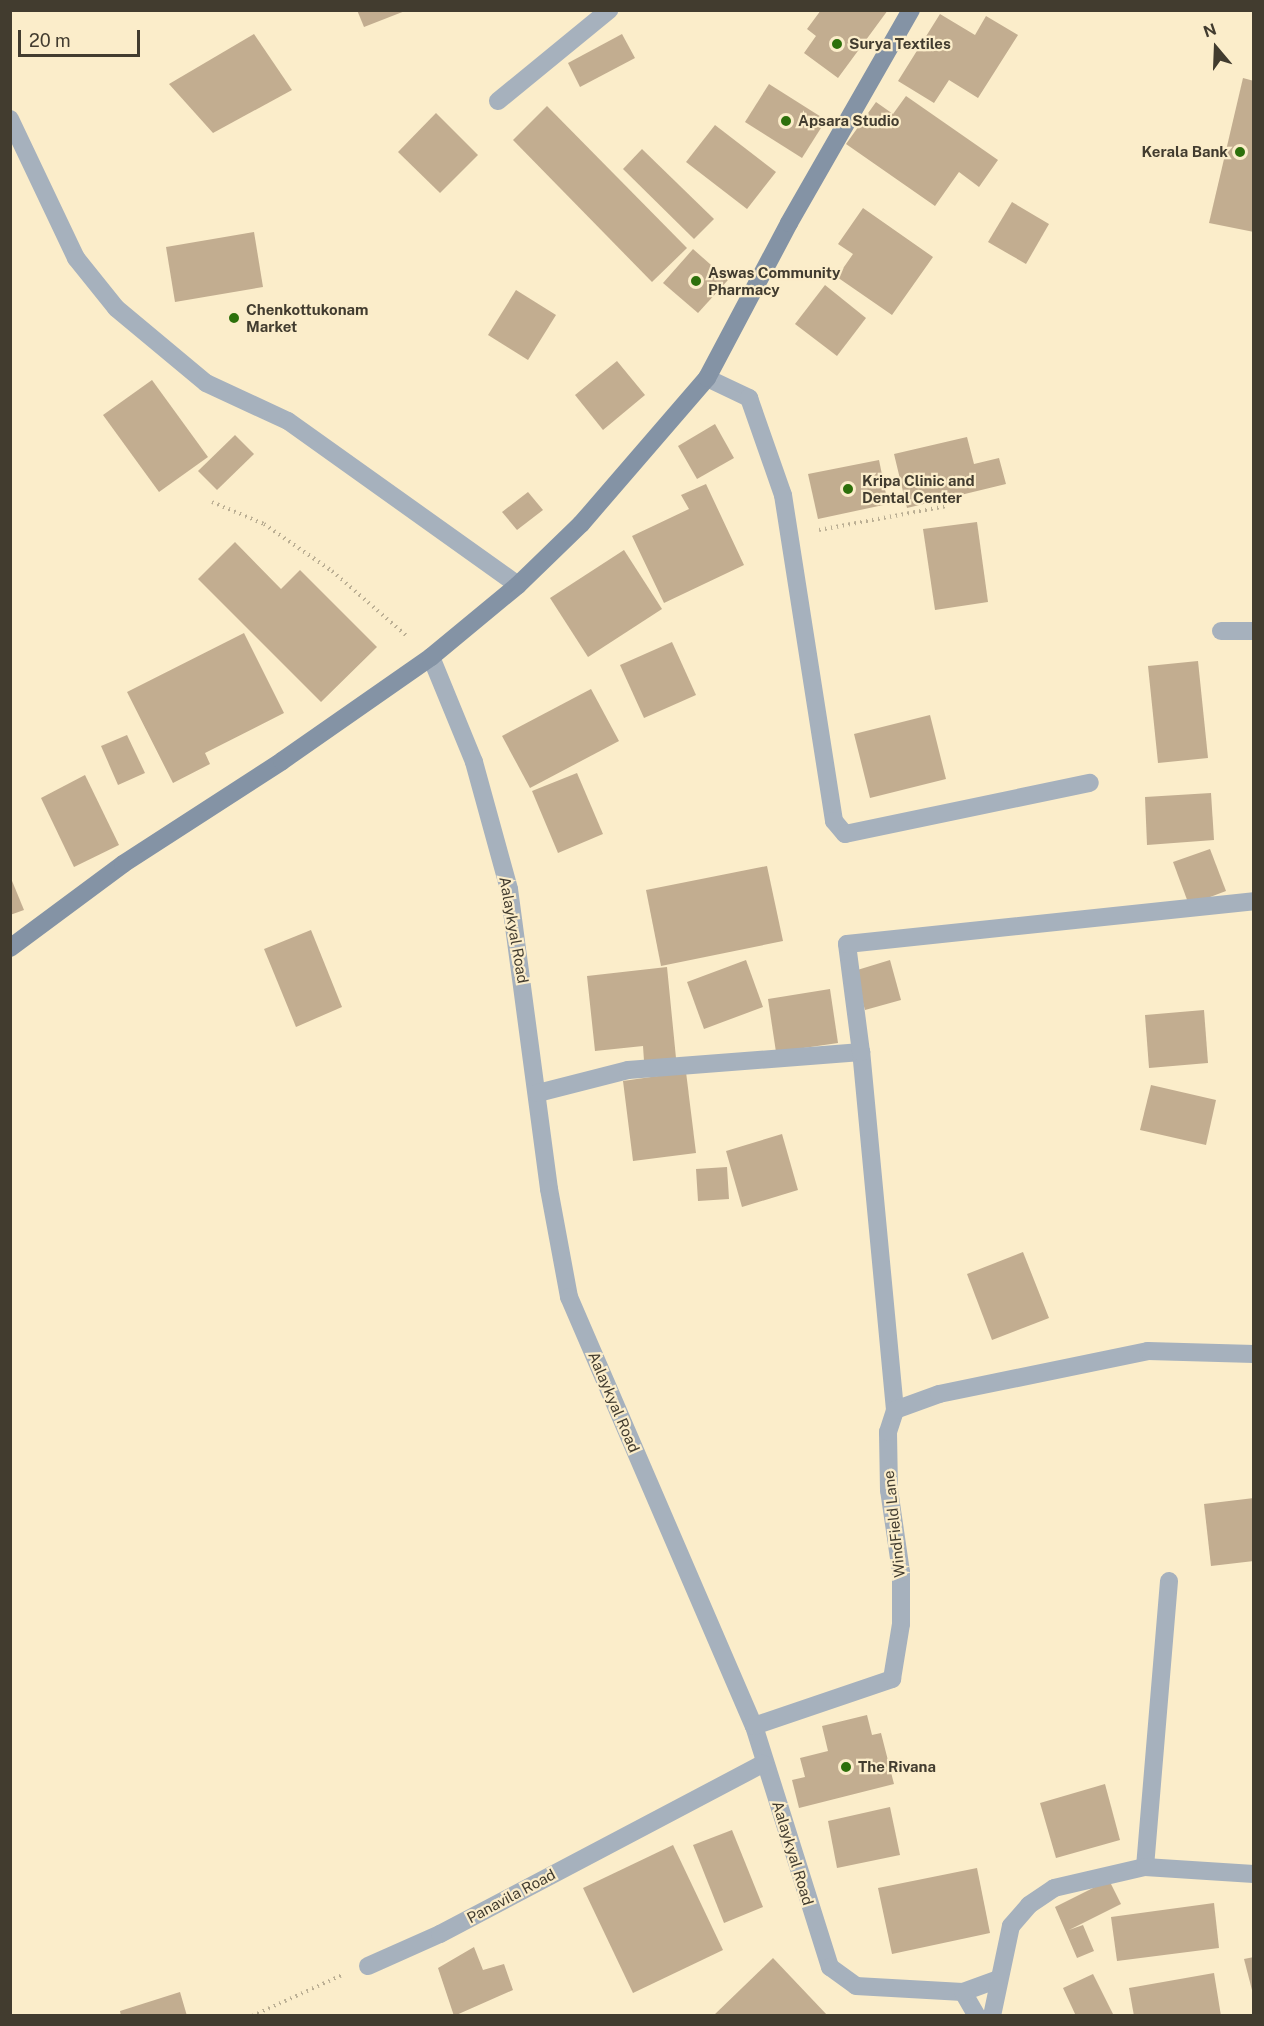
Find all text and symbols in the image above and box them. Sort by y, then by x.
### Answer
scale bar [21,18,142,56]
north arrow [1186,18,1246,78]
text: N [1201,19,1219,42]
text: 20 m [29,30,71,51]
place label: Surya Textiles [849,35,951,53]
marker: Surya Textiles [830,37,844,51]
place label: Apsara Studio [798,112,899,130]
marker: Apsara Studio [779,114,793,128]
place label: Kerala Bank [1141,143,1228,161]
marker: Kerala Bank [1233,145,1247,159]
place label: Aswas Community Pharmacy [708,263,841,298]
marker: Aswas Community Pharmacy [689,274,703,288]
place label: Chenkottukonam Market [246,300,368,335]
marker: Chenkottukonam Market [227,311,241,325]
place label: Kripa Clinic and Dental Center [862,471,975,506]
marker: Kripa Clinic and Dental Center [839,480,857,498]
street label: Aalaykyal Road [496,875,532,985]
street label: Aalaykyal Road [585,1349,643,1455]
street label: WindField Lane [879,1470,909,1578]
place label: The Rivana [858,1758,936,1776]
marker: The Rivana [839,1760,853,1774]
street label: Aalaykyal Road [769,1799,817,1907]
street label: Panavila Road [464,1865,558,1927]

